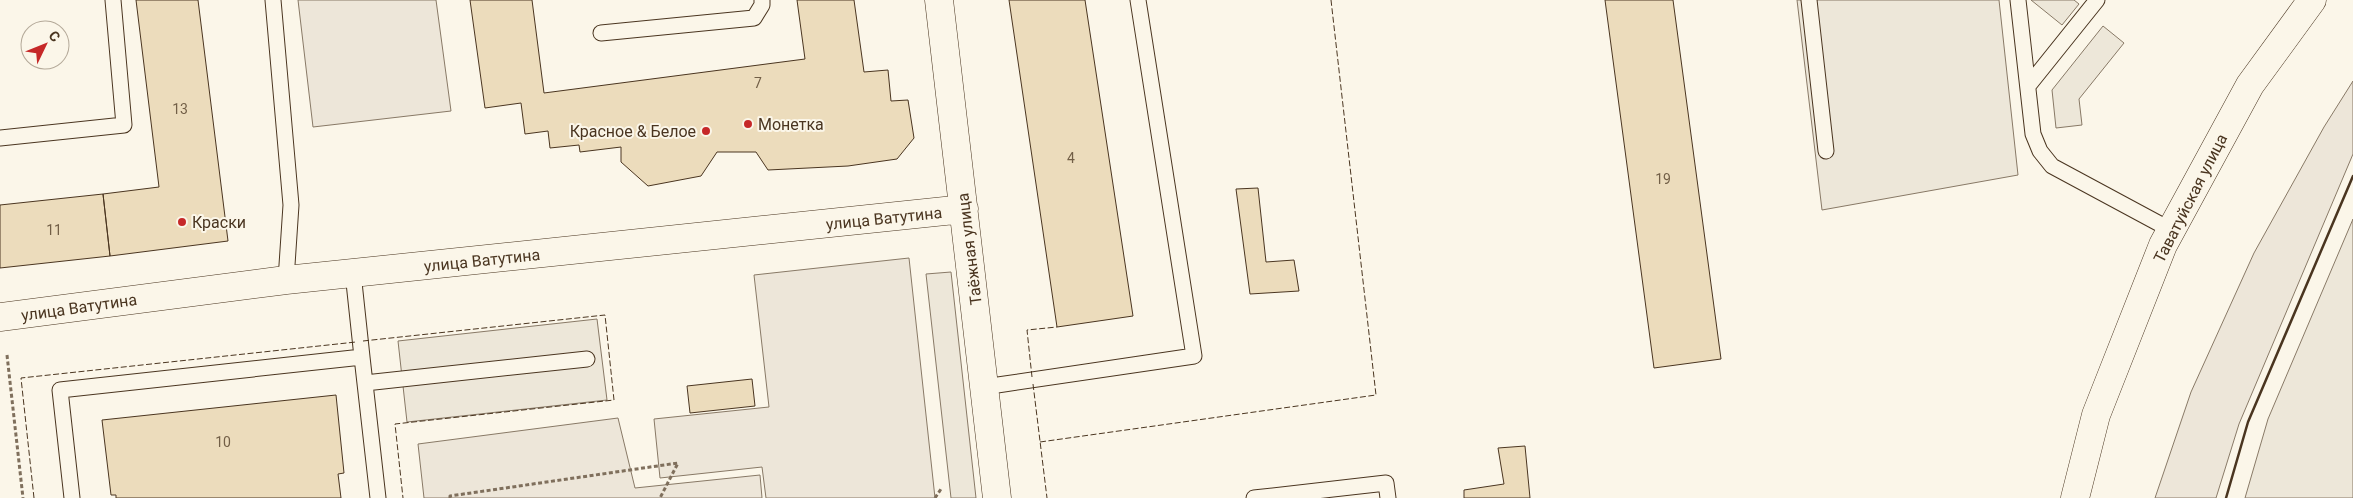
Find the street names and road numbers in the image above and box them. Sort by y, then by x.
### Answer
street label: Таватуйская улица [2150,131,2231,266]
street label: Таёжная улица [953,192,986,306]
street label: улица Ватутина [825,203,943,234]
street label: улица Ватутина [423,245,541,276]
street label: улица Ватутина [20,290,138,325]

